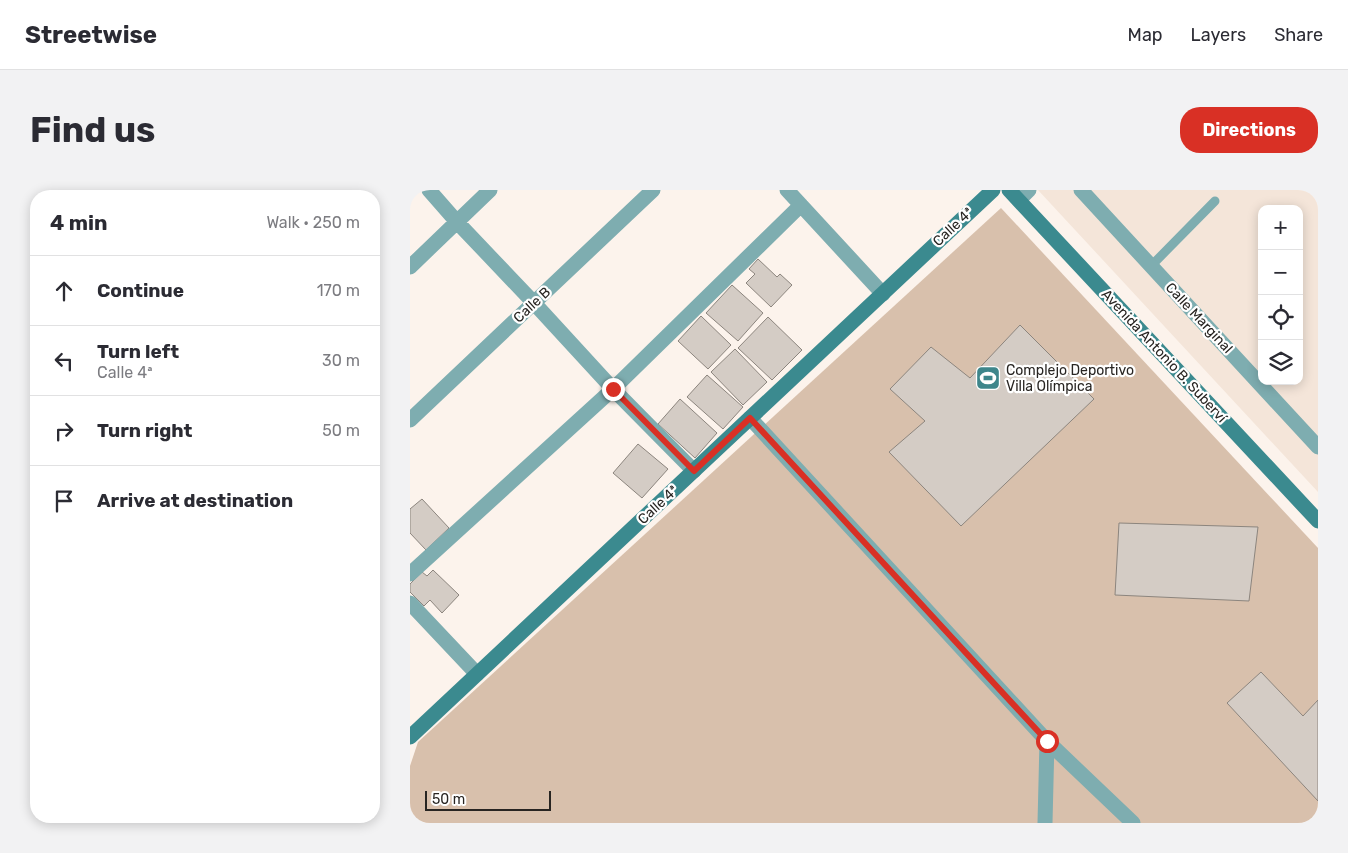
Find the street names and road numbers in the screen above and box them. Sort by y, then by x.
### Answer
street label: Calle 4ª [929,204,977,250]
street label: Calle Marginal [1162,279,1236,357]
street label: Calle B [510,284,554,326]
street label: Avenida Antonio B. Suberví [1098,286,1231,427]
street label: Calle 4ª [634,482,682,528]

